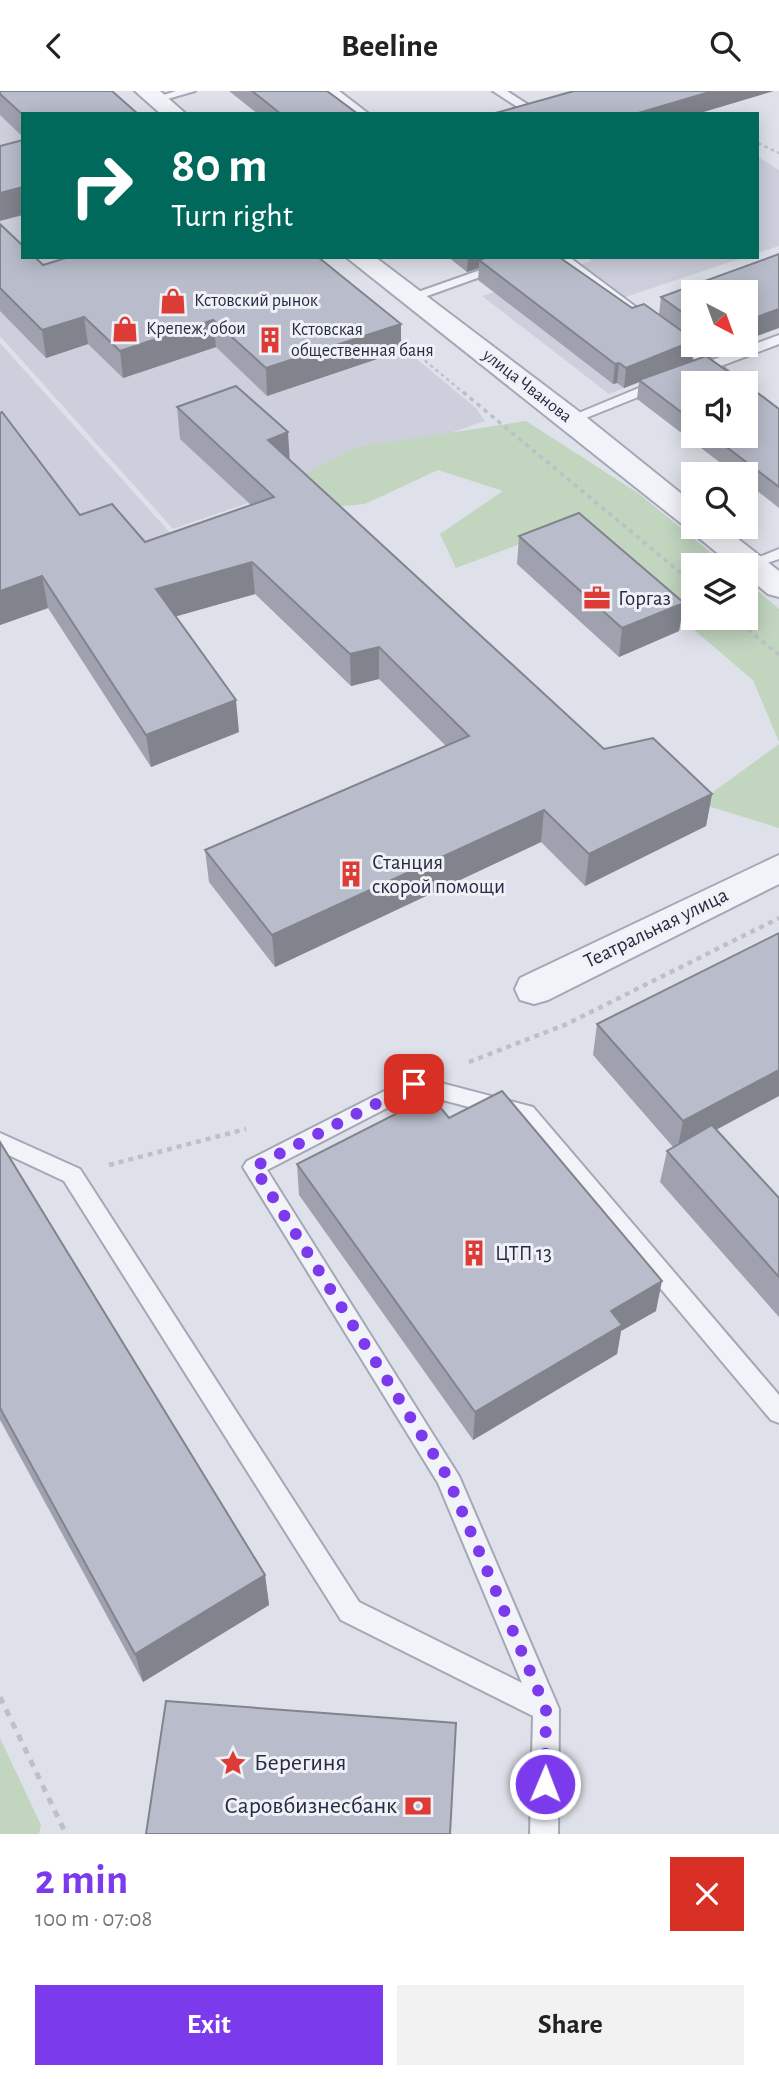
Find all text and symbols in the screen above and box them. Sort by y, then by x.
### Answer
icon: back [35,27,73,65]
icon: search [706,27,744,65]
text: Beeline [341,30,438,62]
icon: right [56,140,147,231]
text: 80 m [171,142,268,191]
text: Turn right [171,200,293,232]
north arrow [681,280,758,357]
map controls [681,280,758,630]
shop icon: Кстовский рынок [158,286,188,316]
place label: Кстовский рынок [194,292,319,310]
shop icon: Крепеж, обои [110,314,140,344]
place label: Крепеж, обои [146,319,246,338]
place label: Кстовская общественная баня [291,321,434,360]
building icon: Кстовская общественная баня [255,325,285,355]
street label: улица Чванова [478,345,575,426]
button: sound [681,371,758,448]
button: search [681,462,758,539]
button: layers [681,553,758,630]
office icon: Горгаз [582,583,612,613]
place label: Горгаз [618,588,671,609]
place label: Станция скорой помощи [372,852,505,897]
building icon: Станция скорой помощи [336,859,366,889]
street label: Театральная улица [581,884,732,972]
pin [384,1054,444,1114]
icon: arrive [395,1065,433,1103]
building icon: ЦТП 13 [459,1238,489,1268]
place label: ЦТП 13 [495,1243,552,1264]
position arrow [508,1747,582,1821]
place icon: Берегиня [218,1748,248,1778]
place label: Берегиня [254,1751,347,1775]
bank icon: Саровбизнесбанк [403,1791,433,1821]
place label: Саровбизнесбанк [224,1794,397,1818]
button: close [670,1857,744,1931]
text: 2 min [35,1859,128,1901]
text: 100 m · 07:08 [35,1908,152,1931]
button: Exit [35,1985,383,2065]
button: Share [397,1985,744,2065]

